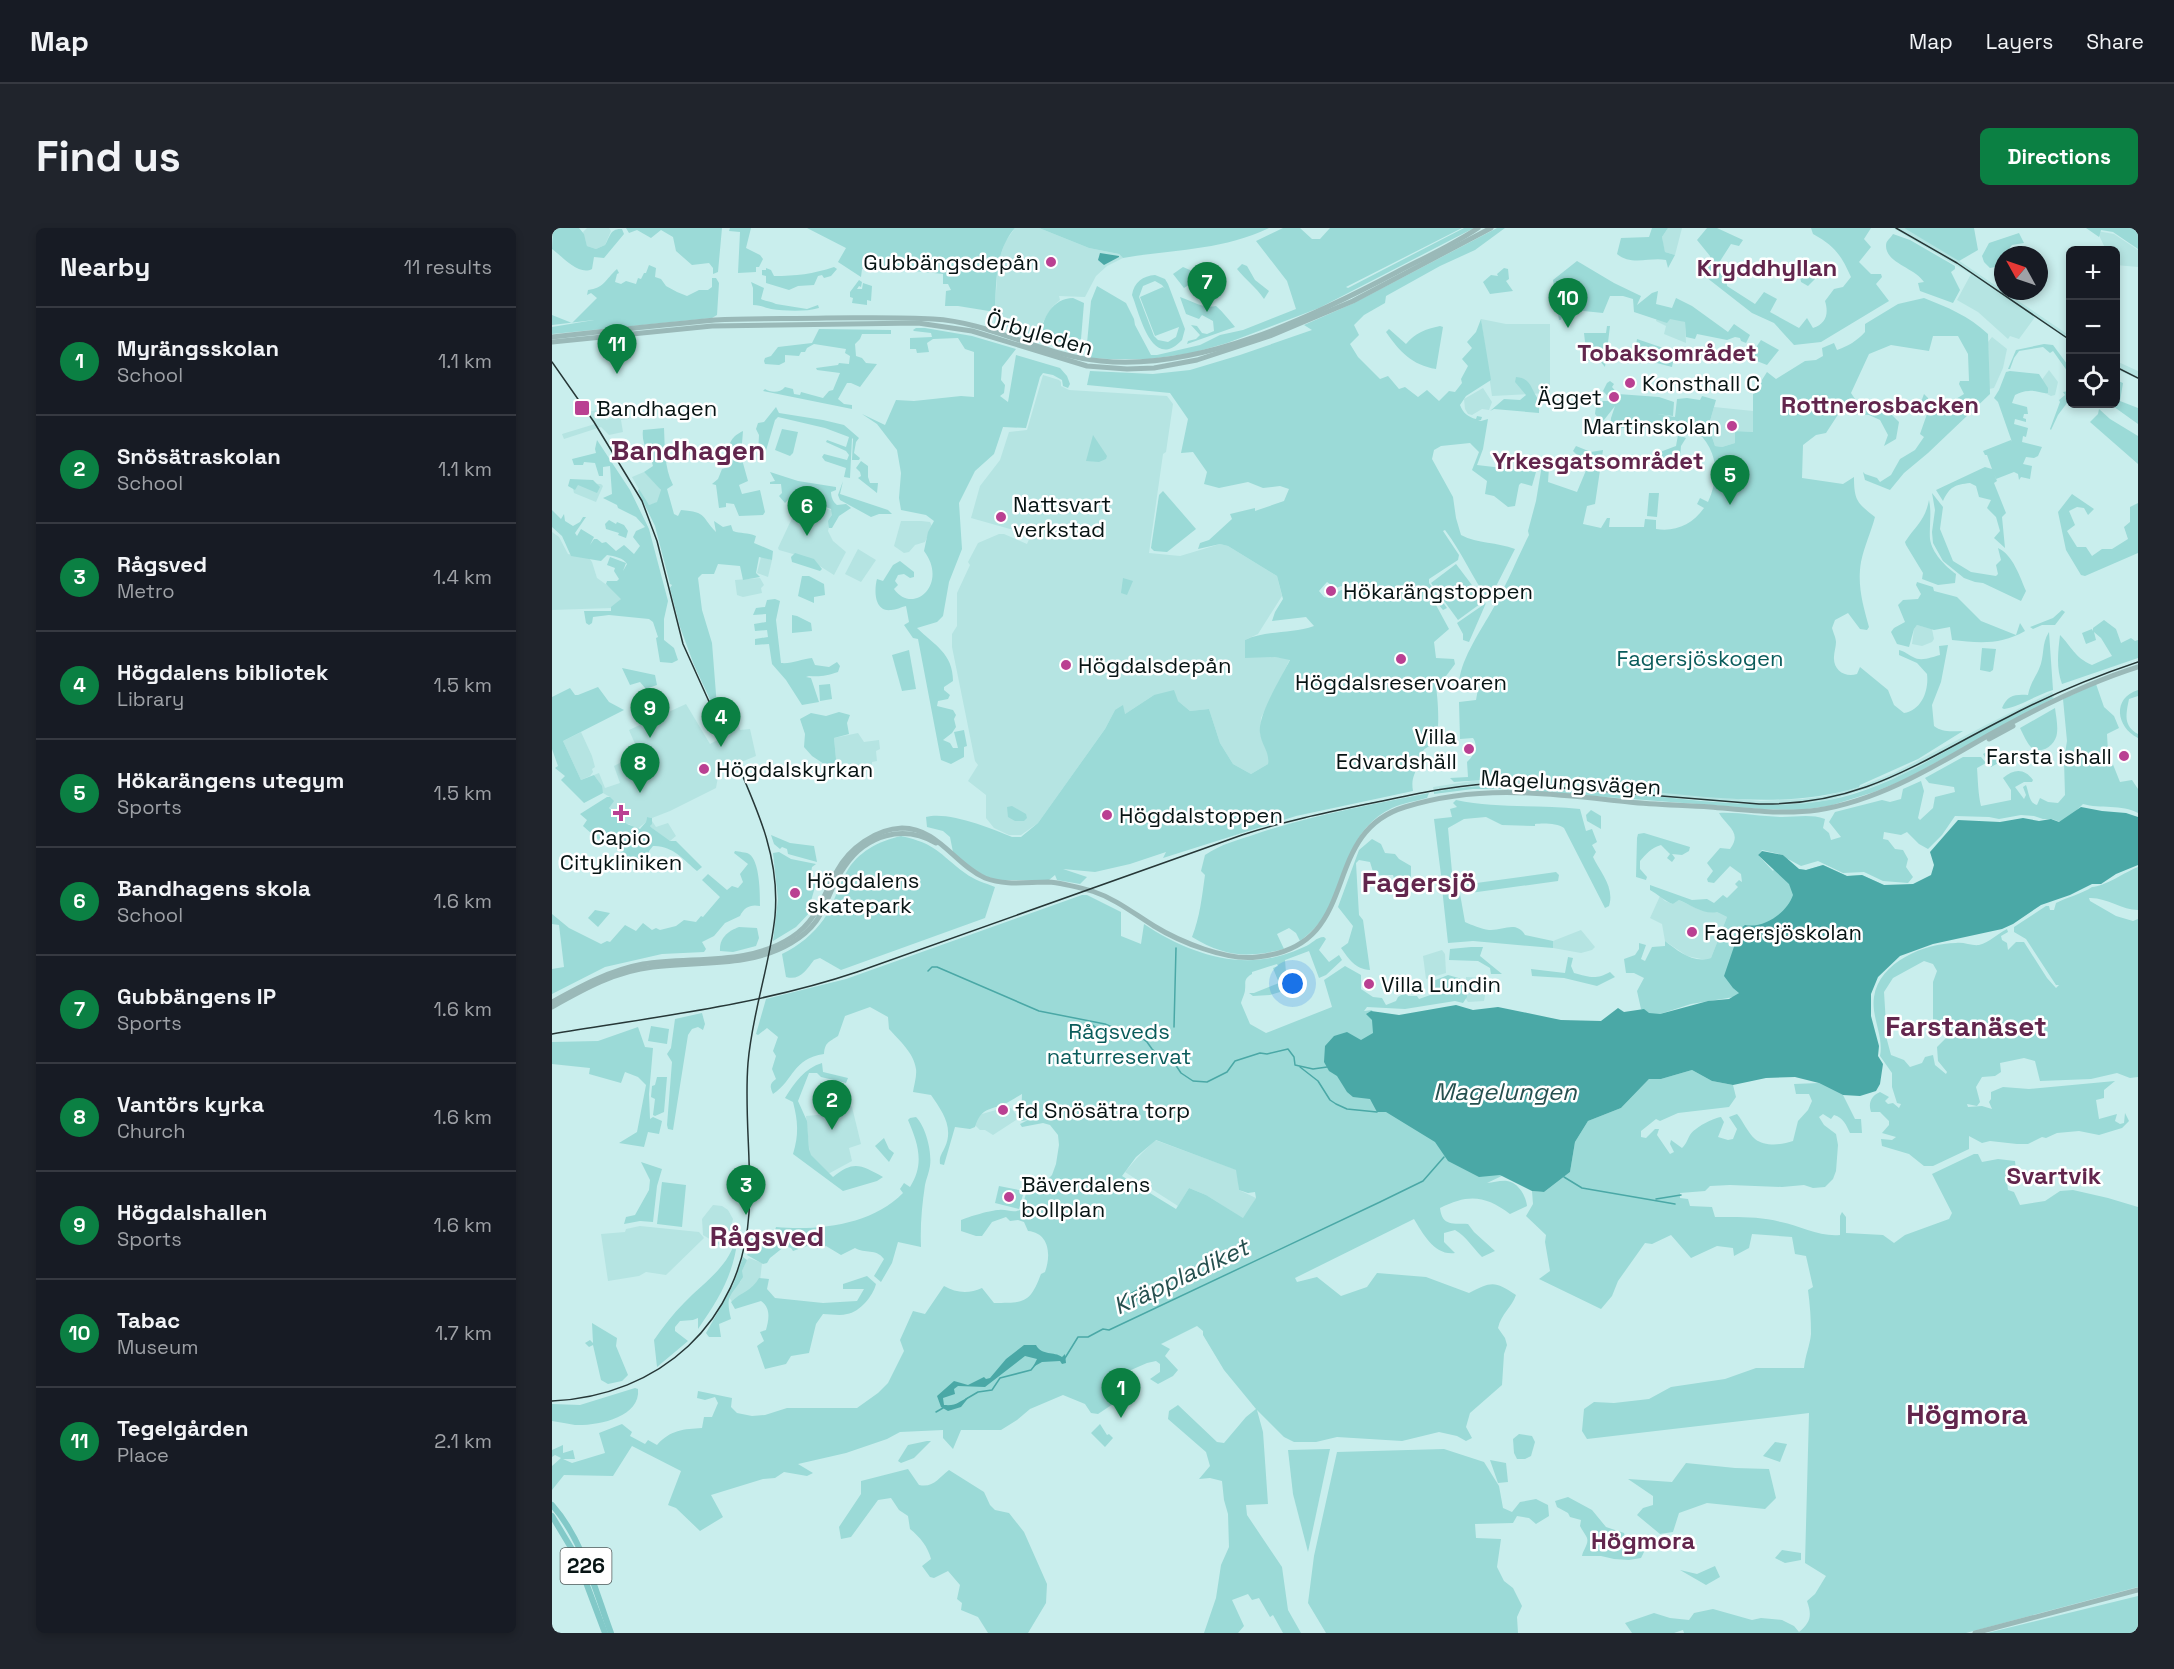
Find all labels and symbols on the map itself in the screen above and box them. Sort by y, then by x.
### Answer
north arrow [1994,246,2048,300]
place label: Gubbängsdepån [863,248,1039,276]
district label: Kryddhyllan [1697,252,1837,283]
marker: Gubbängsdepån [1044,255,1058,269]
pin: 7 [1188,262,1226,312]
pin: 10 [1548,279,1588,328]
street label: Örbyleden [983,304,1097,362]
pin: 11 [598,324,636,374]
district label: Tobaksområdet [1577,337,1757,368]
place label: Konsthall C [1642,369,1760,397]
marker: Konsthall C [1623,376,1637,390]
place label: Ägget [1537,383,1602,411]
district label: Rottnerosbacken [1781,389,1979,420]
marker: Ägget [1607,390,1621,404]
place label: Bandhagen [596,394,717,422]
marker: Bandhagen [573,399,591,417]
place label: Martinskolan [1583,412,1720,440]
marker: Martinskolan [1725,419,1739,433]
district label: Bandhagen [611,432,765,468]
district label: Yrkesgatsområdet [1492,445,1704,476]
pin: 5 [1710,456,1750,505]
pin: 6 [788,486,826,536]
place label: Nattsvart verkstad [1013,490,1111,543]
marker: Nattsvart verkstad [994,510,1008,524]
place label: Hökarängstoppen [1343,577,1533,605]
marker: Hökarängstoppen [1324,584,1338,598]
park label: Fagersjöskogen [1617,644,1784,672]
place label: Högdalsdepån [1078,651,1231,679]
marker: Högdalsreservoaren [1394,652,1408,666]
marker: Högdalsdepån [1059,658,1073,672]
place label: Högdalsreservoaren [1295,668,1507,696]
pin: 9 [630,688,670,738]
pin: 4 [702,698,740,747]
place label: Villa Edvardshäll [1336,722,1457,775]
marker: Villa Edvardshäll [1462,742,1476,756]
place label: Farsta ishall [1986,742,2112,770]
pin: 8 [620,744,659,793]
marker: Farsta ishall [2117,749,2131,763]
place label: Högdalskyrkan [716,755,873,783]
marker: Högdalskyrkan [697,762,711,776]
street label: Magelungsvägen [1480,763,1662,801]
place label: Högdalstoppen [1119,801,1283,829]
marker: Capio Citykliniken [612,804,630,822]
marker: Högdalstoppen [1100,808,1114,822]
place label: Capio Citykliniken [560,823,682,876]
district label: Fagersjö [1362,864,1476,900]
place label: Högdalens skatepark [807,866,919,919]
marker: Högdalens skatepark [788,886,802,900]
place label: Fagersjöskolan [1704,918,1862,946]
marker: Fagersjöskolan [1685,925,1699,939]
your location [1278,969,1307,998]
place label: Villa Lundin [1381,970,1501,998]
marker: Villa Lundin [1362,977,1376,991]
district label: Farstanäset [1885,1008,2047,1044]
park label: Rågsveds naturreservat [1047,1017,1191,1070]
water label: Magelungen [1433,1076,1578,1107]
pin: 2 [812,1080,852,1130]
place label: fd Snösätra torp [1015,1096,1190,1124]
marker: fd Snösätra torp [996,1103,1010,1117]
district label: Svartvik [2007,1160,2102,1191]
pin: 3 [726,1166,766,1215]
place label: Bäverdalens bollplan [1021,1170,1150,1223]
marker: Bäverdalens bollplan [1002,1190,1016,1204]
district label: Rågsved [710,1218,824,1254]
water label: Kräppladiket [1108,1231,1255,1321]
pin: 1 [1102,1368,1140,1418]
district label: Högmora [1906,1396,2028,1432]
district label: Högmora [1591,1525,1695,1556]
road number: 226 [561,1548,612,1584]

